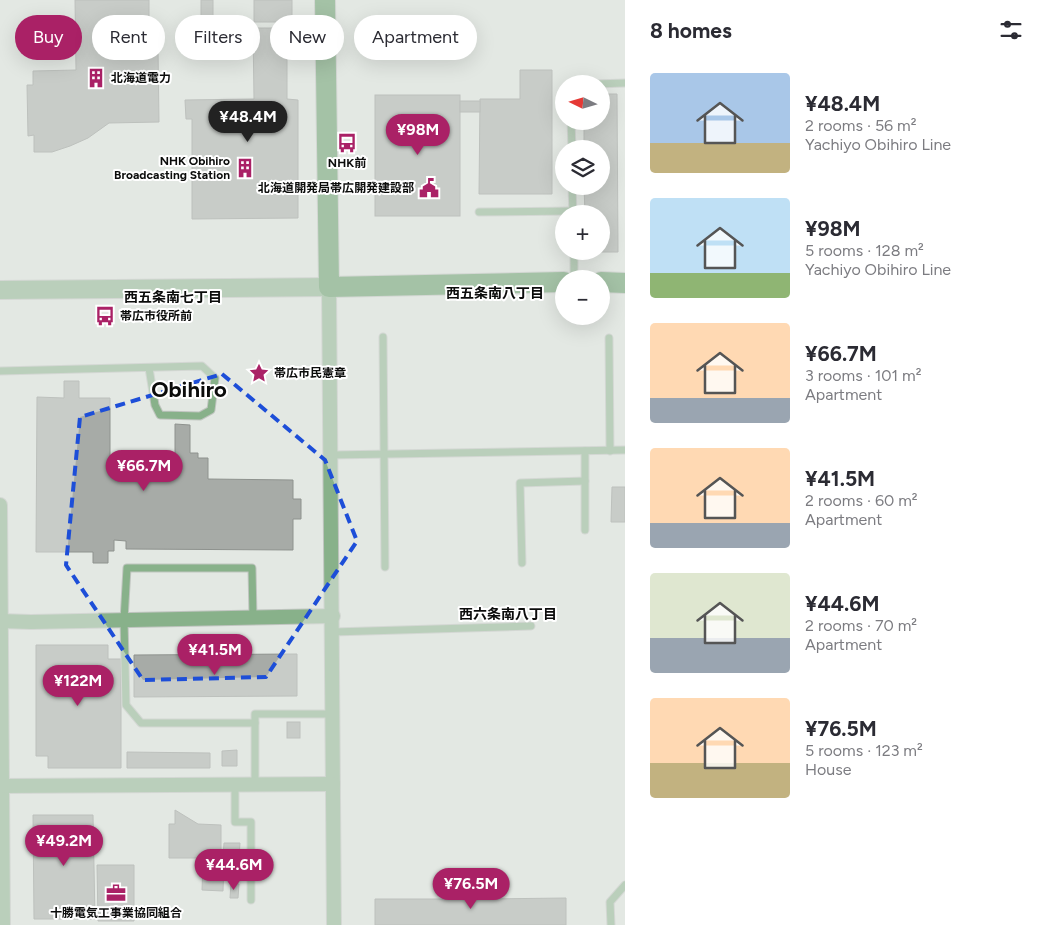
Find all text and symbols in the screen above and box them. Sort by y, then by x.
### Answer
chip: Buy [15,15,82,60]
chip: Rent [92,15,165,60]
chip: Filters [175,15,260,60]
chip: New [270,15,344,60]
chip: Apartment [354,15,477,60]
icon: filters [997,16,1025,44]
text: 8 homes [650,18,732,43]
building icon: 北海道電力 [85,67,107,89]
place label: 北海道電力 [111,71,171,85]
north arrow [555,75,610,130]
map controls [555,75,610,325]
text: ¥48.4M [805,91,880,116]
icon: home [690,93,750,153]
pin: ¥48.4M [207,100,289,143]
text: ¥48.4M [219,107,277,126]
pin: ¥98M [388,114,448,156]
text: 2 rooms · 56 m² [805,116,917,135]
text: ¥98M [397,120,439,139]
bus stop icon: NHK前 [336,132,358,154]
text: Yachiyo Obihiro Line [805,135,951,154]
button: layers [555,140,610,195]
place label: NHK Obihiro Broadcasting Station [114,154,230,182]
place label: NHK前 [328,156,366,170]
building icon: NHK Obihiro Broadcasting Station [234,157,256,179]
public building icon: 北海道開発局帯広開発建設部 [418,177,440,199]
place label: 北海道開発局帯広開発建設部 [258,181,414,195]
button: + [555,205,610,260]
text: ¥98M [805,216,861,241]
icon: home [690,218,750,278]
text: 5 rooms · 128 m² [805,241,924,260]
text: Yachiyo Obihiro Line [805,260,951,279]
button: − [555,270,610,325]
district label: 西五条南八丁目 [446,285,544,302]
district label: 西五条南七丁目 [124,289,222,306]
bus stop icon: 帯広市役所前 [94,305,116,327]
place label: 帯広市役所前 [120,309,192,323]
text: ¥66.7M [805,341,877,366]
icon: home [690,343,750,403]
place icon: 帯広市民憲章 [248,362,270,384]
place label: 帯広市民憲章 [274,366,346,380]
text: 3 rooms · 101 m² [805,366,921,385]
district label: Obihiro [151,376,227,403]
text: Apartment [805,385,882,404]
pin: ¥66.7M [103,450,185,492]
text: ¥66.7M [117,456,171,475]
text: ¥41.5M [805,466,875,491]
icon: home [690,468,750,528]
text: 2 rooms · 60 m² [805,491,918,510]
text: Apartment [805,510,882,529]
text: ¥44.6M [805,591,880,616]
icon: home [690,593,750,653]
district label: 西六条南八丁目 [459,606,557,623]
text: 2 rooms · 70 m² [805,616,917,635]
pin: ¥41.5M [174,634,256,676]
text: Apartment [805,635,882,654]
text: ¥41.5M [188,640,242,659]
pin: ¥122M [43,664,113,707]
text: ¥122M [54,671,102,690]
text: ¥76.5M [805,716,877,741]
icon: home [690,718,750,778]
text: 5 rooms · 123 m² [805,741,923,760]
text: House [805,760,851,779]
pin: ¥49.2M [23,824,105,867]
text: ¥49.2M [36,831,92,850]
pin: ¥44.6M [193,848,275,891]
text: ¥44.6M [206,855,262,874]
pin: ¥76.5M [430,868,512,910]
text: ¥76.5M [444,874,498,893]
office icon: 十勝電気工事業協同組合 [105,882,127,904]
place label: 十勝電気工事業協同組合 [50,906,182,920]

